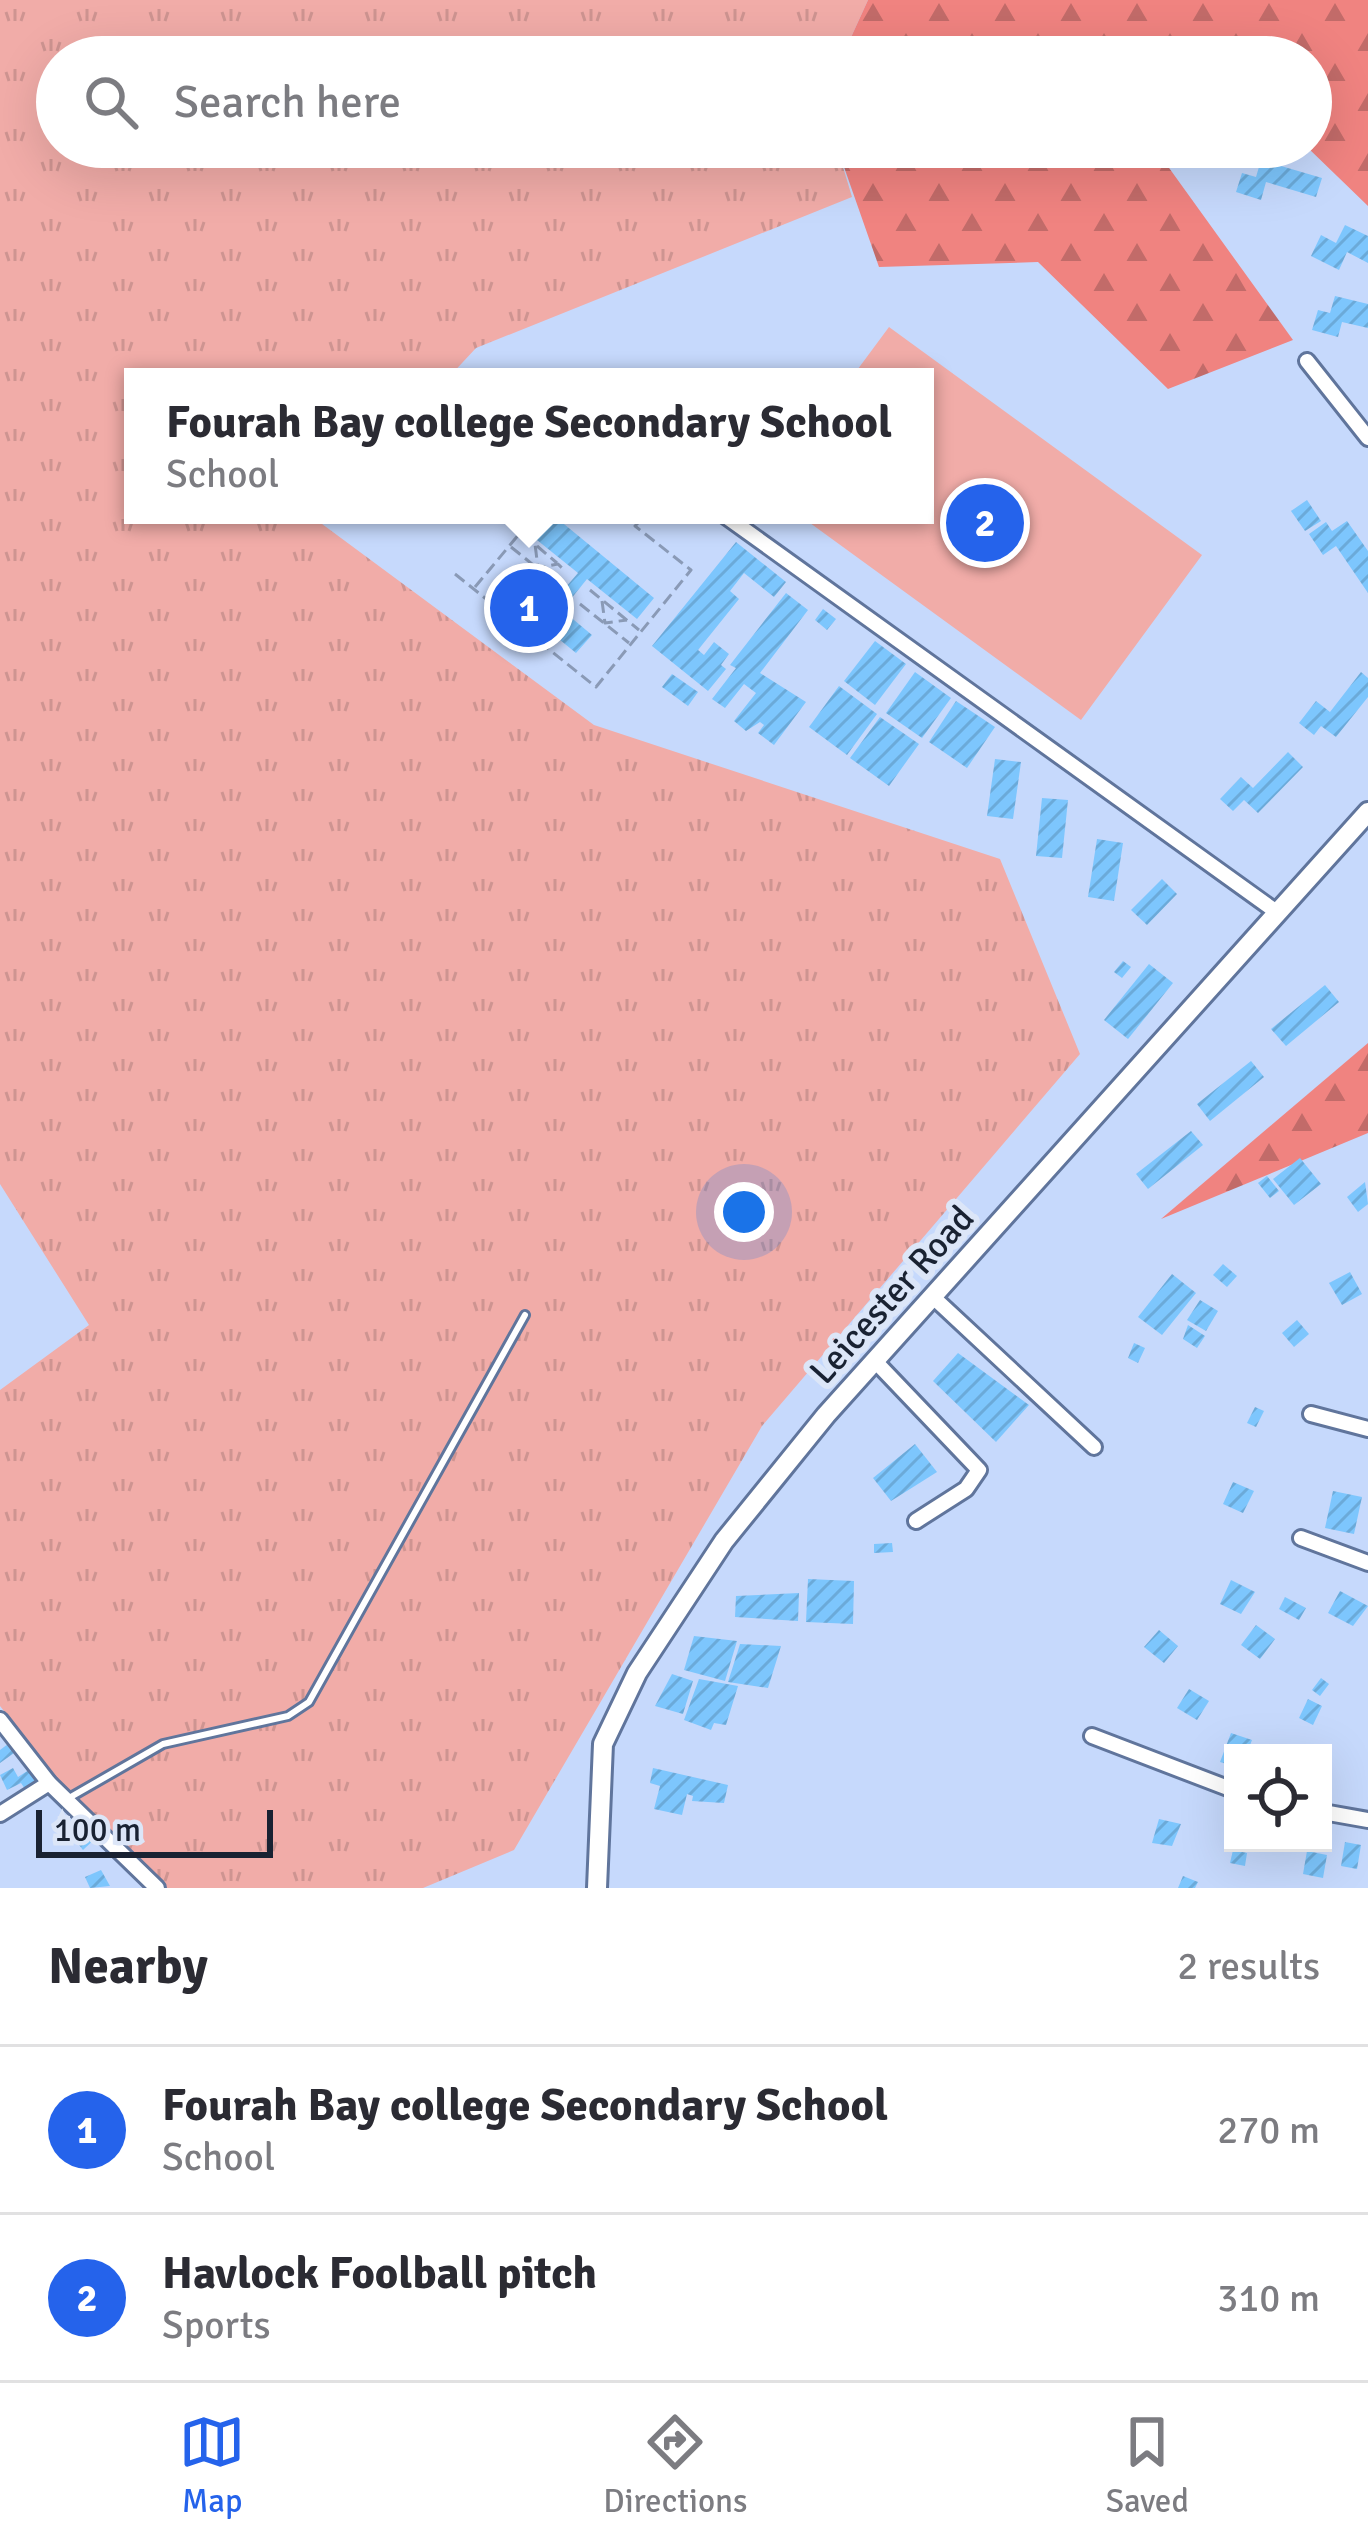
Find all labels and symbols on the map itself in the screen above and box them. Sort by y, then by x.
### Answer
pin: 2 [946,478,1024,568]
pin: 1 [490,563,568,653]
your location [714,1182,774,1242]
street label: Leicester Road [800,1196,984,1394]
scale bar [36,1804,273,1857]

